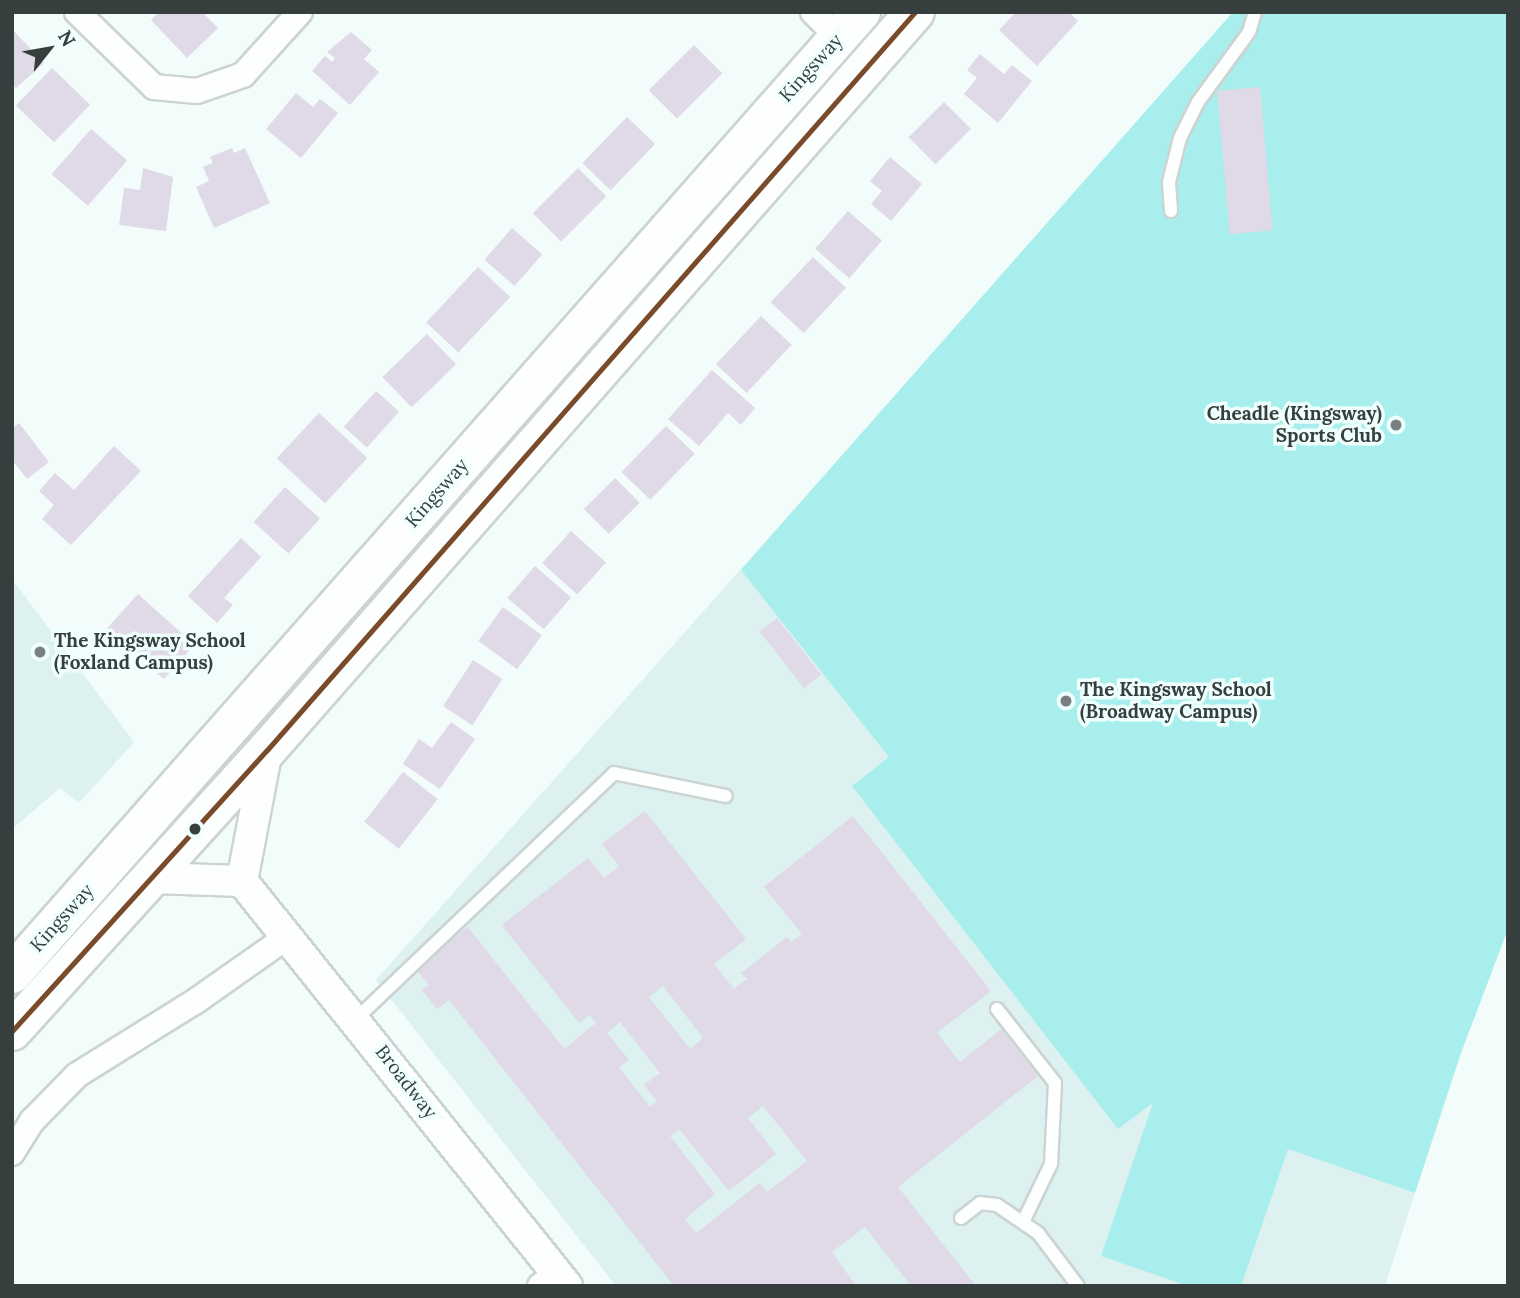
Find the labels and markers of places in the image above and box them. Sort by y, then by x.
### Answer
place label: Cheadle (Kingsway) Sports Club [1207,403,1382,447]
marker: Cheadle (Kingsway) Sports Club [1388,417,1404,433]
place label: The Kingsway School (Foxland Campus) [54,630,246,674]
marker: The Kingsway School (Foxland Campus) [32,644,48,660]
place label: The Kingsway School (Broadway Campus) [1080,679,1272,723]
marker: The Kingsway School (Broadway Campus) [1058,693,1074,709]
unlabelled marker [188,822,202,836]

